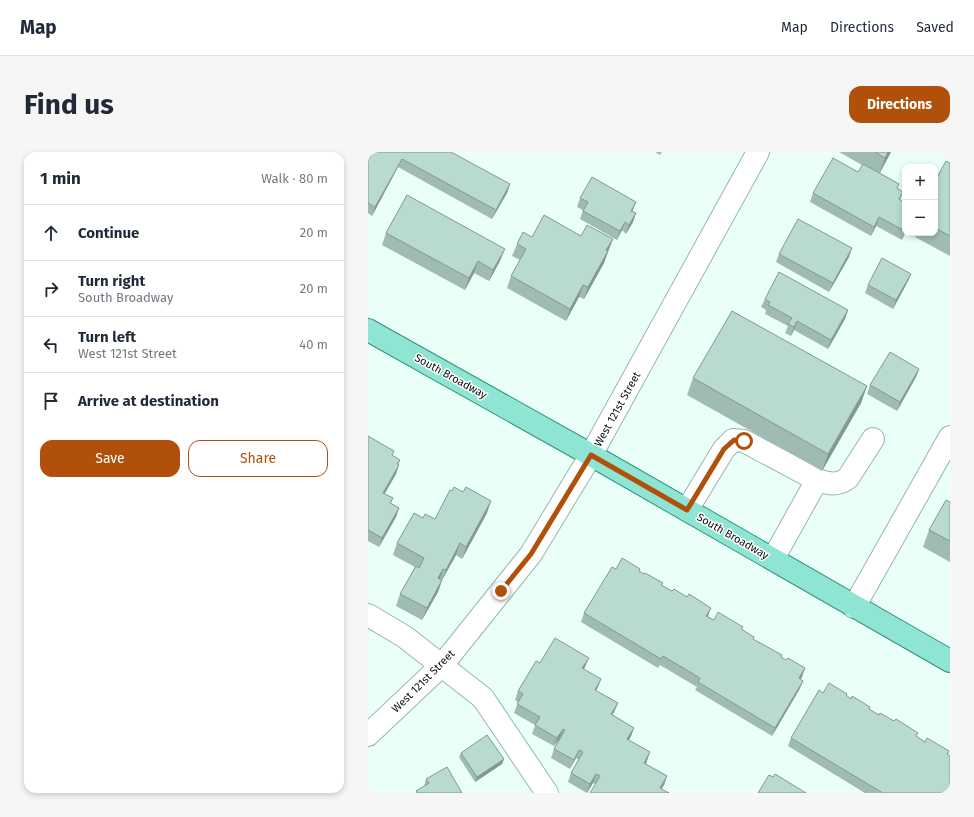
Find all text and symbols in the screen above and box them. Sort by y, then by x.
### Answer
text: Map [20,16,57,39]
text: Map [781,19,808,36]
text: Directions [830,19,894,36]
text: Saved [916,19,954,36]
button: Directions [849,86,950,123]
text: Find us [24,88,114,121]
map controls [902,164,938,236]
button: + [902,164,938,200]
text: 1 min [40,168,81,189]
text: Walk · 80 m [261,171,328,186]
button: − [902,200,938,236]
icon: ahead [40,222,62,244]
text: Continue [78,224,139,242]
text: 20 m [300,225,328,240]
text: Turn right [78,272,145,290]
icon: right [40,278,62,300]
text: 20 m [300,281,328,296]
text: South Broadway [78,290,173,305]
text: Turn left [78,328,136,346]
icon: left [40,334,62,356]
text: 40 m [299,337,328,352]
text: West 121st Street [78,346,177,361]
street label: South Broadway [412,351,490,402]
street label: West 121st Street [591,370,643,449]
icon: arrive [40,390,62,412]
text: Arrive at destination [78,392,219,410]
route start [735,432,753,450]
button: Save [40,440,180,477]
button: Share [188,440,328,477]
street label: South Broadway [695,511,771,563]
route end [492,582,510,600]
street label: West 121st Street [389,647,458,715]

